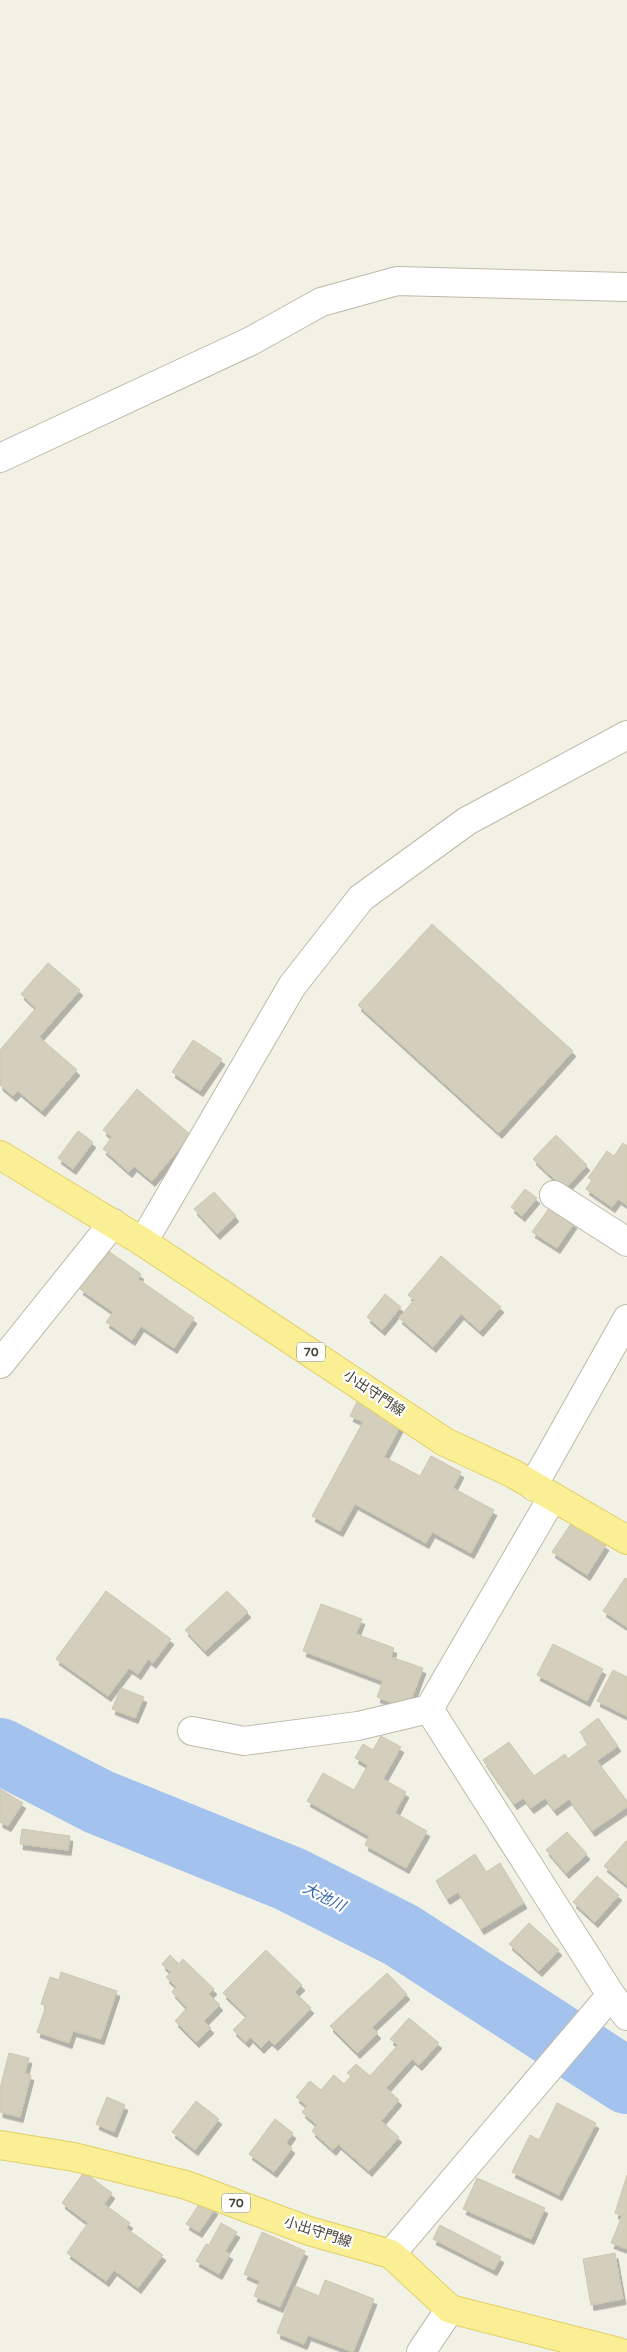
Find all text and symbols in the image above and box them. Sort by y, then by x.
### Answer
road number: 70 [297,1342,325,1361]
street label: 小出守門線 [340,1366,408,1420]
water label: 大池川 [300,1879,350,1916]
road number: 70 [222,2194,250,2212]
street label: 小出守門線 [282,2213,354,2251]

